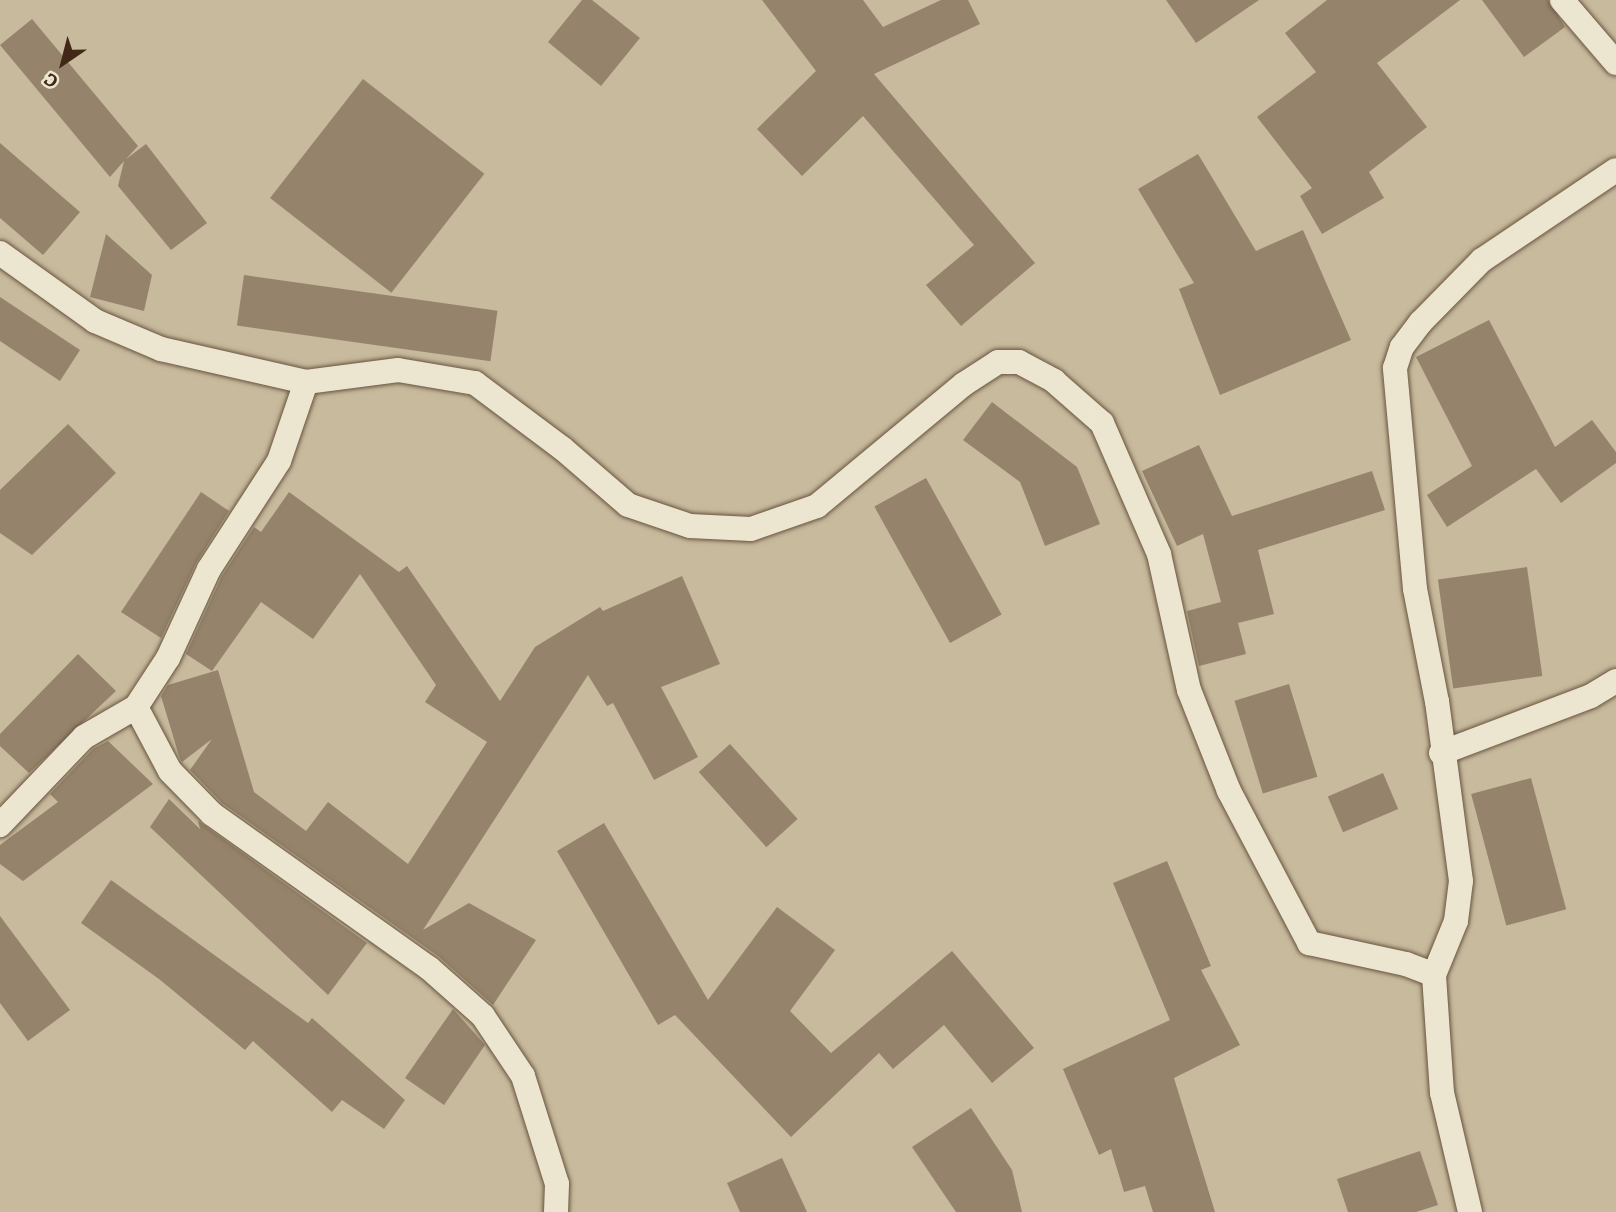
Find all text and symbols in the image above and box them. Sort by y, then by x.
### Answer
north arrow [28,28,98,98]
text: С [39,66,63,94]

